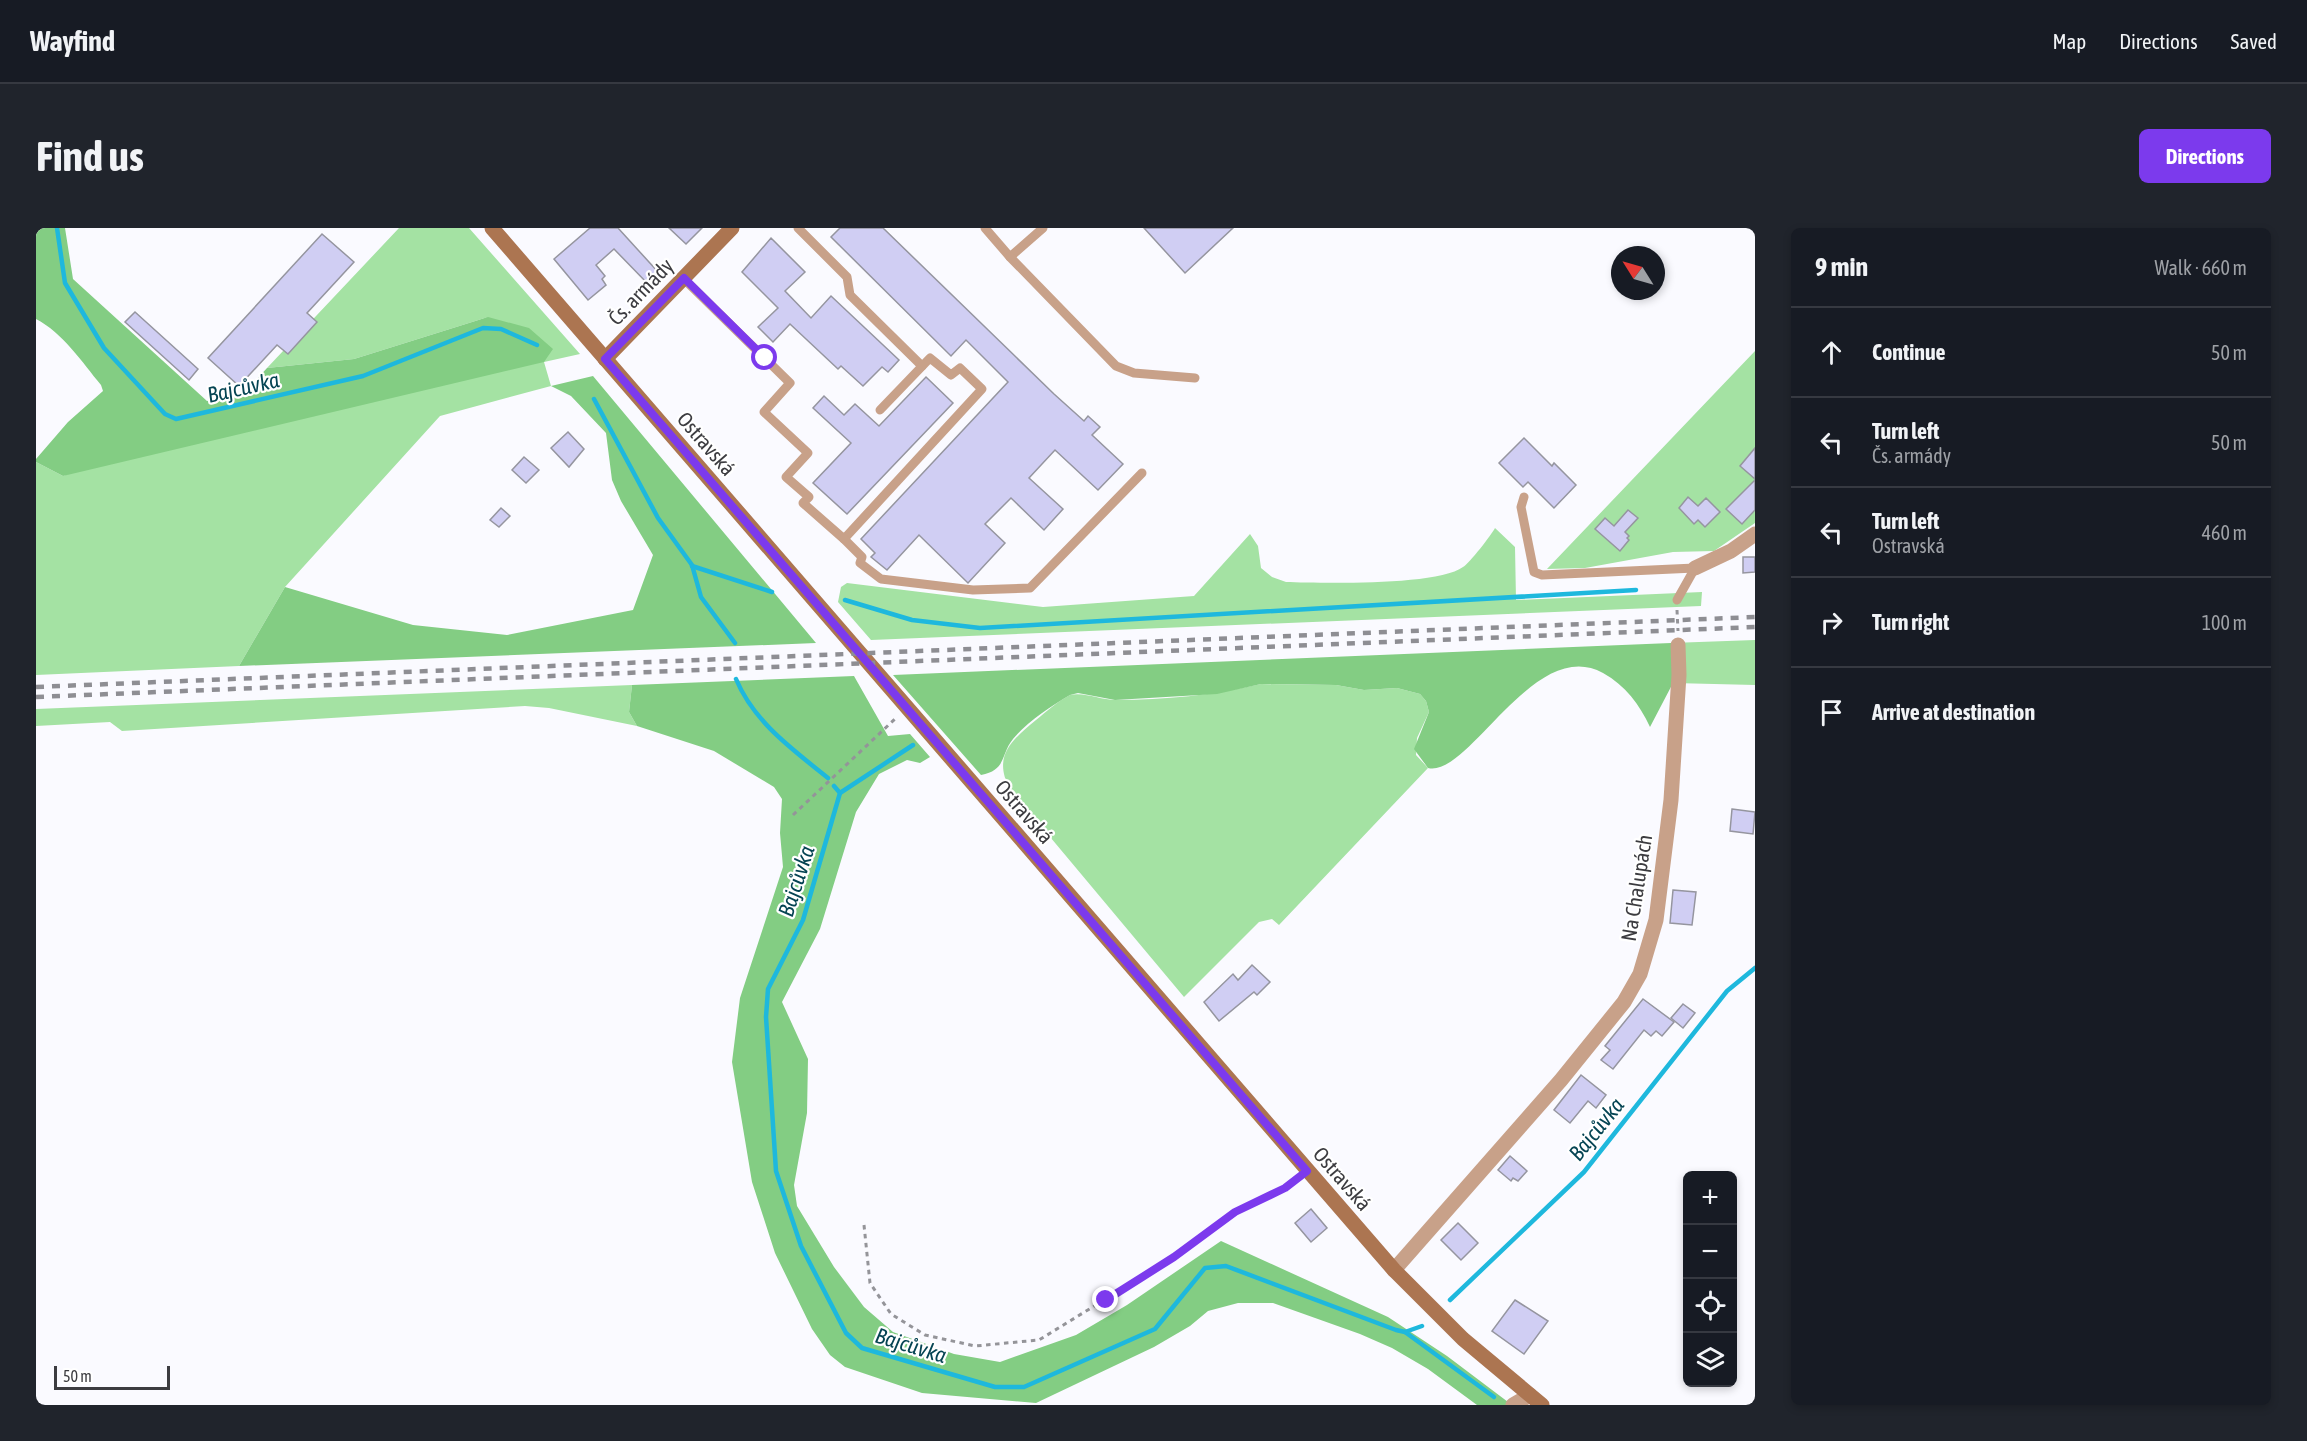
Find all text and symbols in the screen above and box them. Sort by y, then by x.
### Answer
text: Wayfind [30,25,115,57]
text: Map [2052,29,2086,53]
text: Directions [2119,29,2198,53]
text: Saved [2231,29,2277,53]
button: Directions [2139,129,2271,183]
text: Find us [36,132,144,180]
north arrow [1611,246,1665,300]
text: 9 min [1815,252,1868,282]
street label: Čs. armády [603,253,678,329]
text: Walk · 660 m [2155,256,2247,279]
icon: ahead [1815,336,1848,369]
text: Continue [1872,339,1946,365]
text: 50 m [2211,341,2247,364]
route start [751,344,777,370]
water label: Bajcůvka [204,366,282,408]
street label: Ostravská [673,407,741,480]
text: Turn left [1872,418,1939,444]
icon: left [1815,426,1848,459]
text: 50 m [2211,431,2247,454]
text: Čs. armády [1872,444,1951,467]
text: Turn left [1872,508,1939,534]
icon: left [1815,516,1848,549]
text: 460 m [2202,521,2247,544]
text: Ostravská [1872,534,1945,557]
icon: right [1815,606,1848,639]
text: Turn right [1872,609,1949,635]
text: 100 m [2202,611,2247,634]
icon: arrive [1815,696,1848,729]
text: Arrive at destination [1872,699,2035,725]
street label: Ostravská [991,775,1059,848]
street label: Na Chalupách [1616,833,1656,943]
water label: Bajcůvka [772,842,820,920]
water label: Bajcůvka [1563,1092,1629,1166]
street label: Ostravská [1309,1142,1377,1215]
map controls [1683,1171,1737,1387]
button: + [1683,1171,1737,1225]
button: − [1683,1225,1737,1279]
button: locate [1683,1279,1737,1333]
route end [1092,1286,1118,1312]
water label: Bajcůvka [872,1322,950,1368]
button: layers [1683,1333,1737,1387]
scale bar [54,1363,170,1390]
text: 50 m [63,1367,92,1385]

